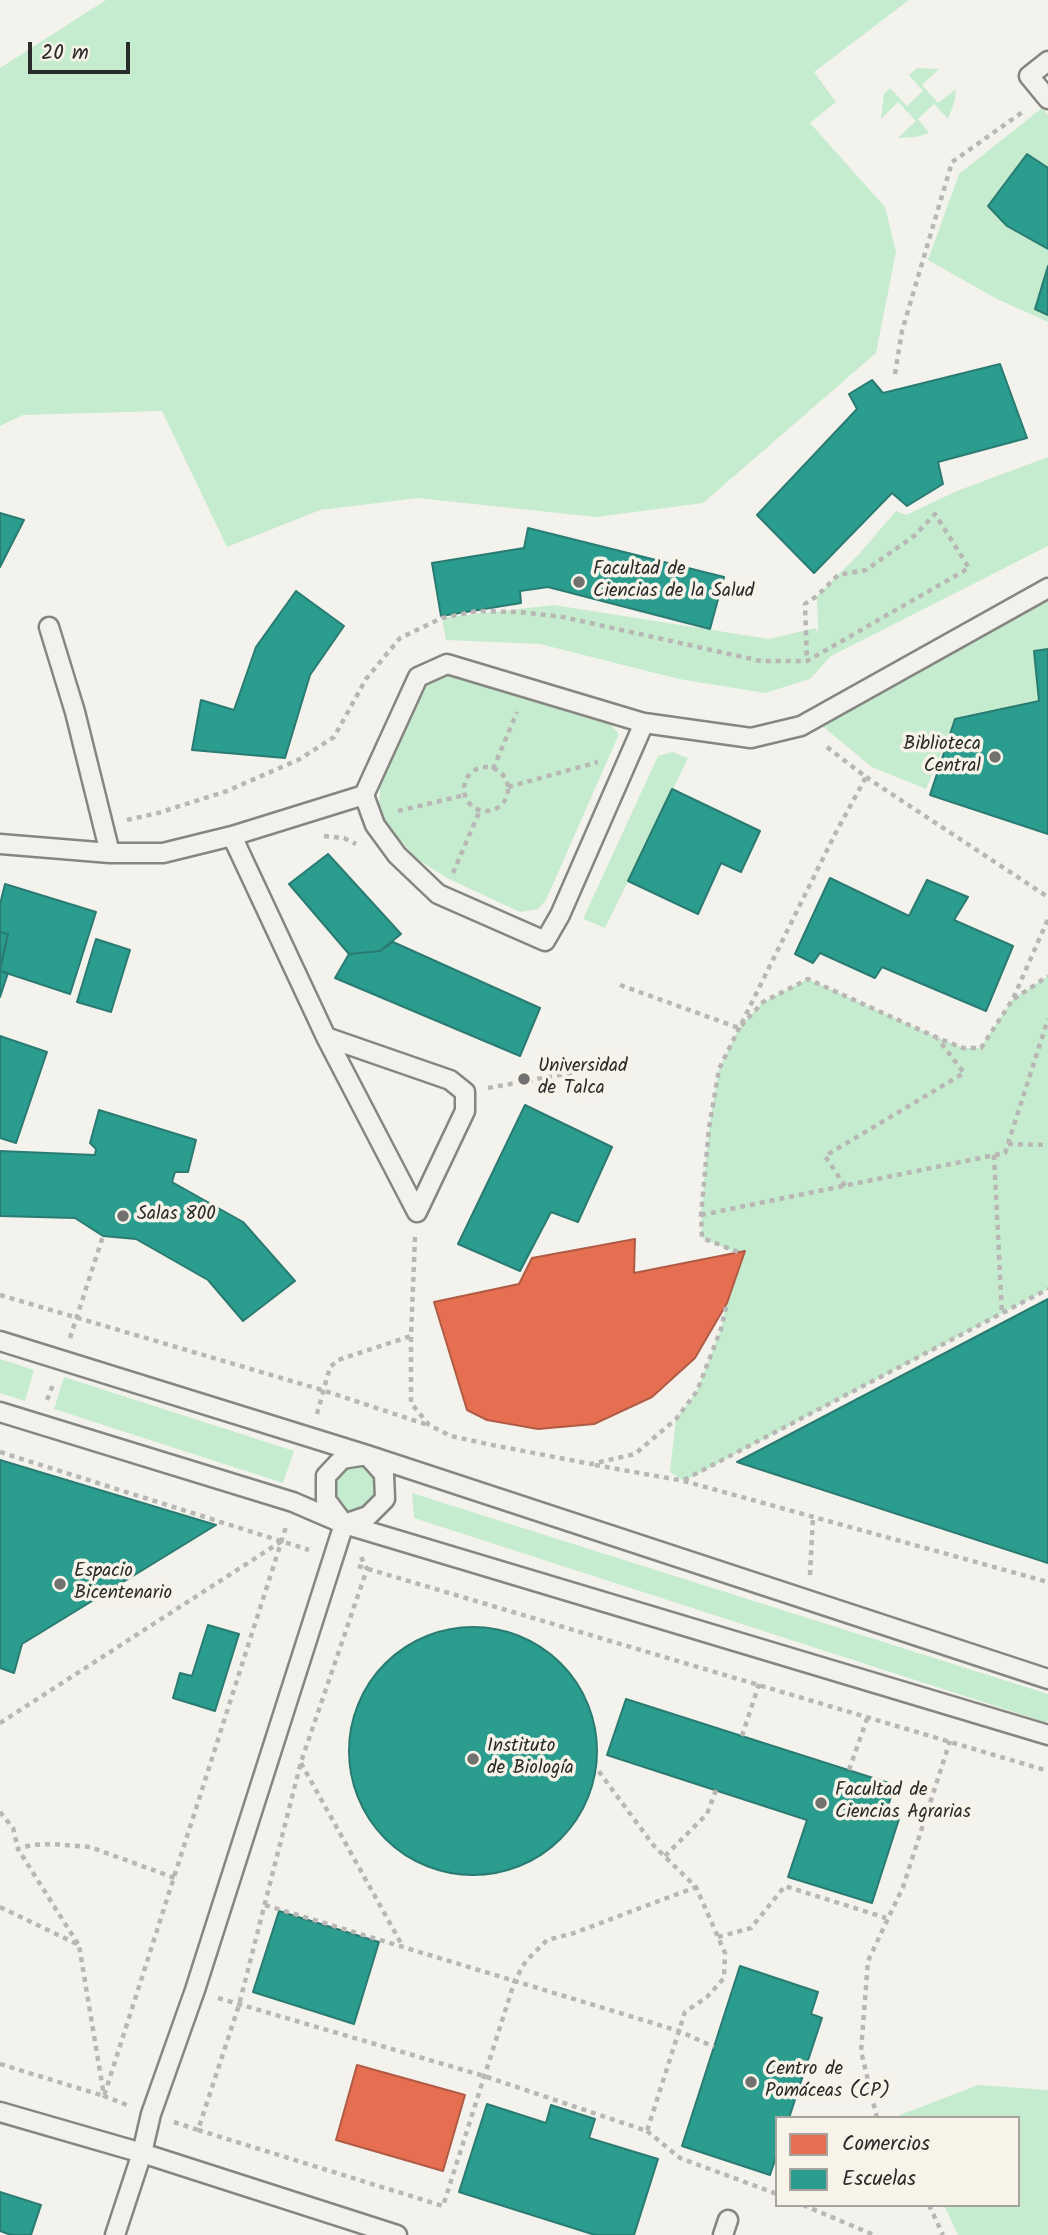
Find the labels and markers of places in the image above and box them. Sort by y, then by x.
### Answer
place label: Facultad de Ciencias de la Salud [593,560,754,604]
marker: Facultad de Ciencias de la Salud [571,574,587,590]
place label: Biblioteca Central [903,735,981,779]
marker: Biblioteca Central [987,749,1003,765]
place label: Universidad de Talca [538,1057,627,1101]
marker: Universidad de Talca [516,1071,532,1087]
place label: Salas 800 [137,1205,216,1227]
marker: Salas 800 [115,1208,131,1224]
place label: Espacio Bicentenario [74,1562,172,1606]
marker: Espacio Bicentenario [52,1576,68,1592]
place label: Instituto de Biología [487,1737,574,1781]
marker: Instituto de Biología [465,1751,481,1767]
place label: Facultad de Ciencias Agrarias [835,1781,971,1825]
marker: Facultad de Ciencias Agrarias [813,1795,829,1811]
place label: Centro de Pomáceas (CP) [765,2060,890,2104]
marker: Centro de Pomáceas (CP) [743,2074,759,2090]

